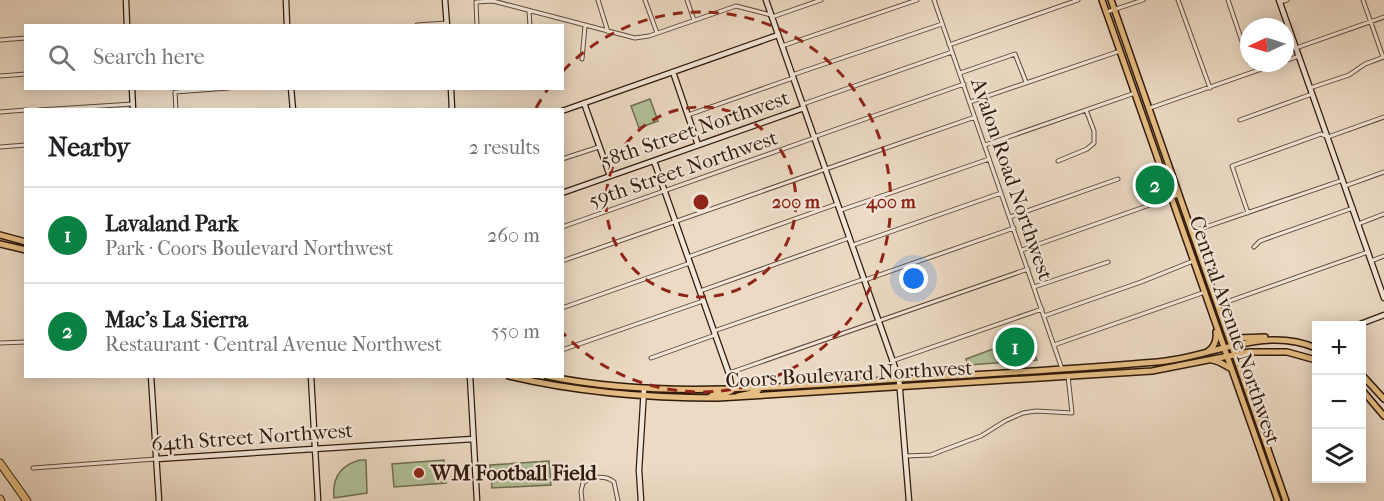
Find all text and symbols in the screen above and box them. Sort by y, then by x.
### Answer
north arrow [1240,18,1294,72]
search box [24,24,564,90]
icon: search [45,41,78,74]
text: Search here [93,44,205,70]
street label: Avalon Road Northwest [966,74,1058,284]
street label: 58th Street Northwest [597,85,793,173]
street label: 59th Street Northwest [585,125,781,213]
text: Nearby [48,132,130,163]
text: 2 results [469,136,540,159]
pin: 2 [1136,162,1174,207]
centre of rings [691,192,711,212]
text: 200 m [772,192,821,213]
text: 400 m [865,192,917,213]
text: Lavaland Park [105,211,238,237]
street label: Central Avenue Northwest [1185,213,1286,448]
text: 1 [64,224,71,247]
text: 260 m [487,224,540,247]
text: Park · Coors Boulevard Northwest [105,237,393,260]
your location [899,264,928,293]
text: Mac's La Sierra [105,307,248,333]
text: 2 [62,320,73,343]
text: 550 m [491,320,540,343]
map controls [1312,321,1366,483]
button: + [1312,321,1366,375]
pin: 1 [996,324,1034,370]
text: Restaurant · Central Avenue Northwest [105,333,442,356]
street label: Coors Boulevard Northwest [725,356,974,392]
button: − [1312,375,1366,429]
street label: 64th Street Northwest [150,418,354,456]
button: layers [1312,429,1366,483]
place label: WM Football Field [430,461,597,485]
marker: WM Football Field [412,466,426,480]

